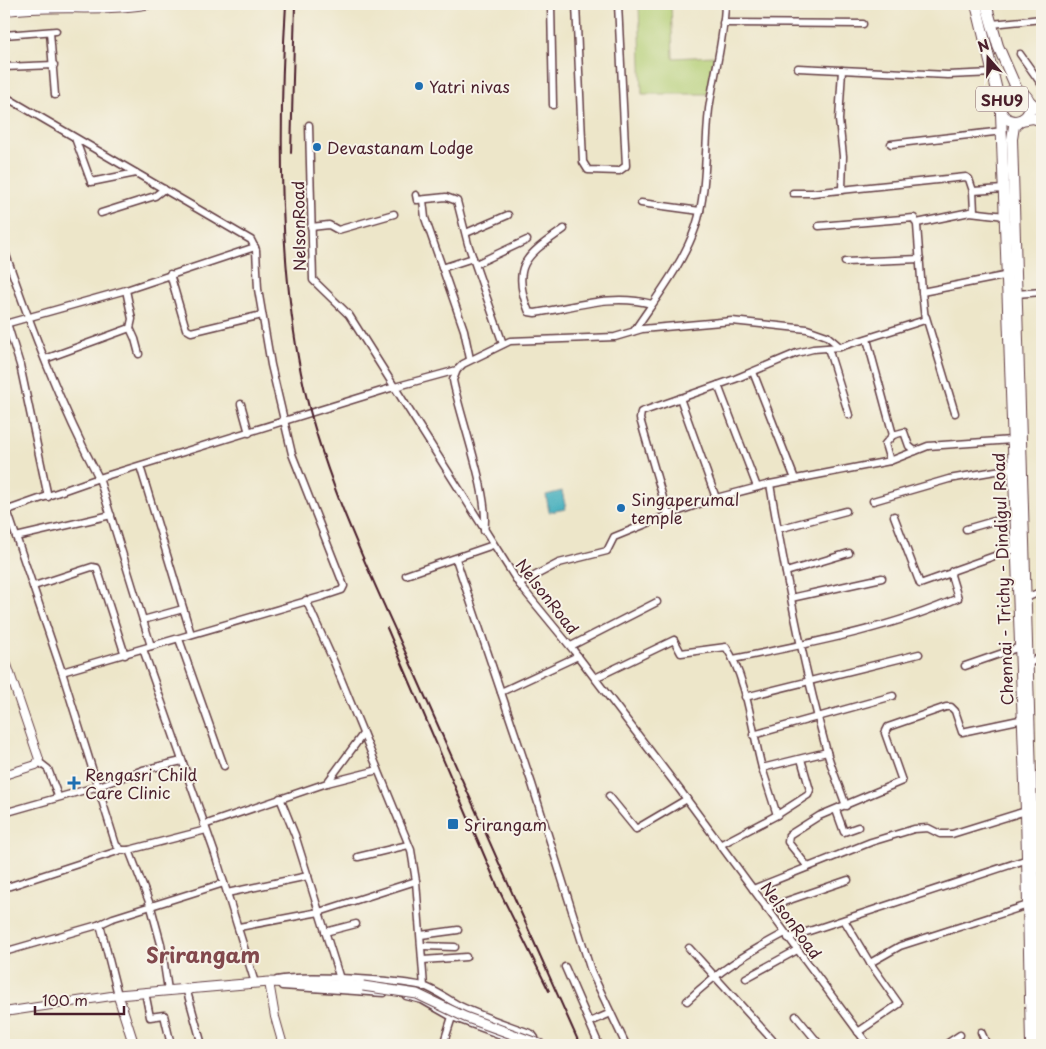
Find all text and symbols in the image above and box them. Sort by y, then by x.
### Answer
north arrow [964,32,1014,82]
text: N [975,34,992,57]
place label: Yatri nivas [429,74,510,98]
marker: Yatri nivas [413,80,425,92]
road number: SHU9 [976,86,1028,112]
place label: Devastanam Lodge [327,135,474,159]
marker: Devastanam Lodge [311,141,323,153]
street label: NelsonRoad [285,181,311,271]
street label: Chennai - Trichy - Dindigul Road [986,452,1018,706]
place label: Singaperumal temple [631,487,739,529]
marker: Singaperumal temple [615,502,627,514]
street label: NelsonRoad [511,553,585,639]
place label: Rengasri Child Care Clinic [85,762,198,804]
marker: Rengasri Child Care Clinic [67,776,81,790]
place label: Srirangam [464,812,547,836]
marker: Srirangam [446,817,460,831]
street label: NelsonRoad [756,876,828,964]
district label: Srirangam [146,938,260,970]
scale bar [35,984,124,1016]
text: 100 m [42,988,88,1011]

